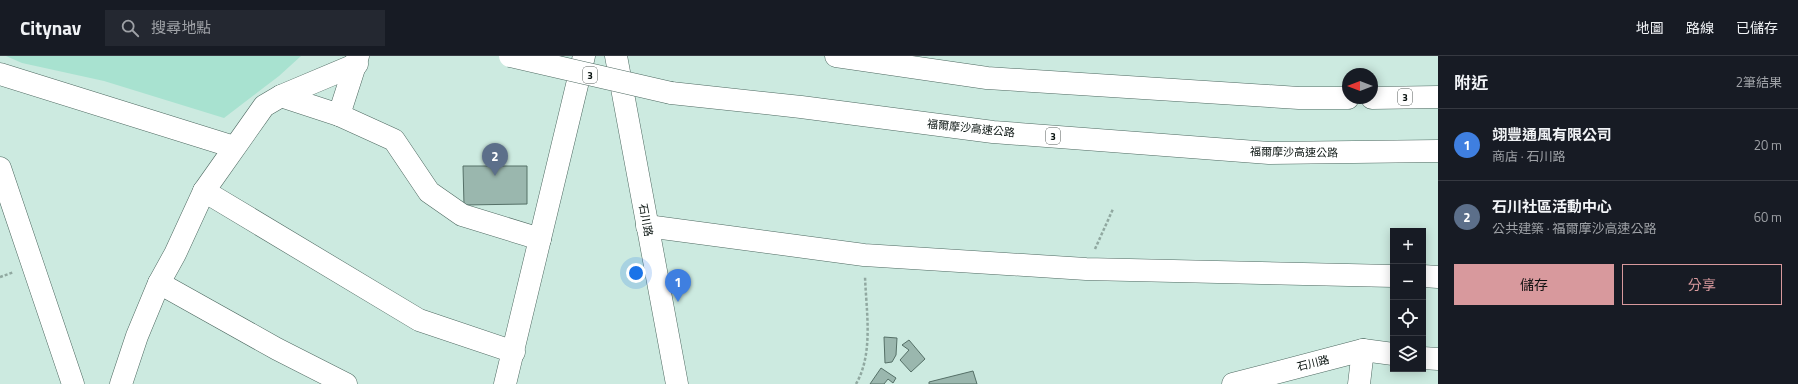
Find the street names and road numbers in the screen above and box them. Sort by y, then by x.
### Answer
road number: 3 [583,67,597,83]
road number: 3 [1398,89,1412,105]
street label: 福爾摩沙高速公路 [926,115,1016,141]
road number: 3 [1046,128,1060,144]
street label: 福爾摩沙高速公路 [1250,143,1338,161]
street label: 石川路 [635,202,657,238]
street label: 石川路 [1295,351,1331,375]

